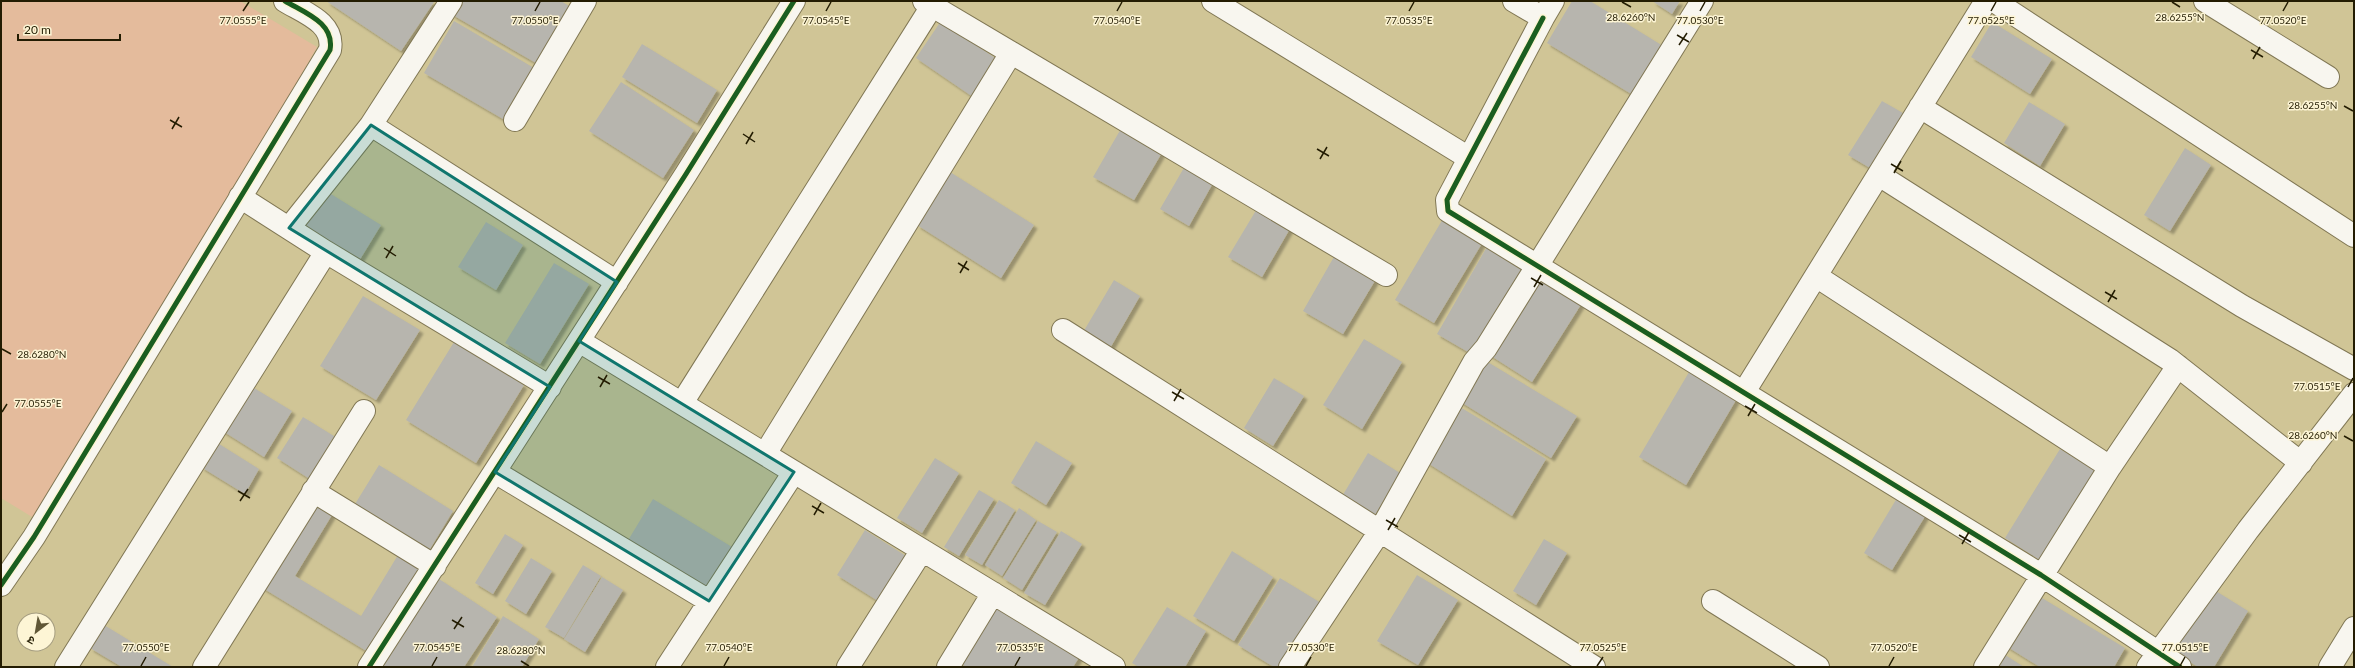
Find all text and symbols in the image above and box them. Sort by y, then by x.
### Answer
text: 28.6260°N [1607,11,1655,23]
text: 28.6255°N [2156,11,2204,23]
text: 77.0555°E [219,14,267,26]
text: 77.0550°E [511,14,559,26]
text: 77.0545°E [802,14,850,26]
text: 77.0540°E [1093,14,1141,26]
text: 77.0535°E [1385,14,1433,26]
text: 77.0530°E [1676,14,1724,26]
text: 77.0525°E [1967,14,2015,26]
text: 77.0520°E [2259,14,2307,26]
scale bar [18,16,120,42]
text: 20 m [24,22,51,37]
text: 28.6255°N [2289,99,2337,111]
text: 28.6280°N [18,348,66,360]
text: 77.0515°E [2293,380,2341,392]
text: 77.0555°E [14,397,62,409]
text: 28.6260°N [2289,429,2337,441]
north arrow [16,612,56,652]
text: उ [24,633,37,648]
text: 77.0550°E [122,641,170,653]
text: 77.0545°E [413,641,461,653]
text: 77.0540°E [705,641,753,653]
text: 77.0535°E [996,641,1044,653]
text: 77.0530°E [1287,641,1335,653]
text: 77.0525°E [1579,641,1627,653]
text: 77.0520°E [1870,641,1918,653]
text: 77.0515°E [2161,641,2209,653]
text: 28.6280°N [497,644,545,656]

